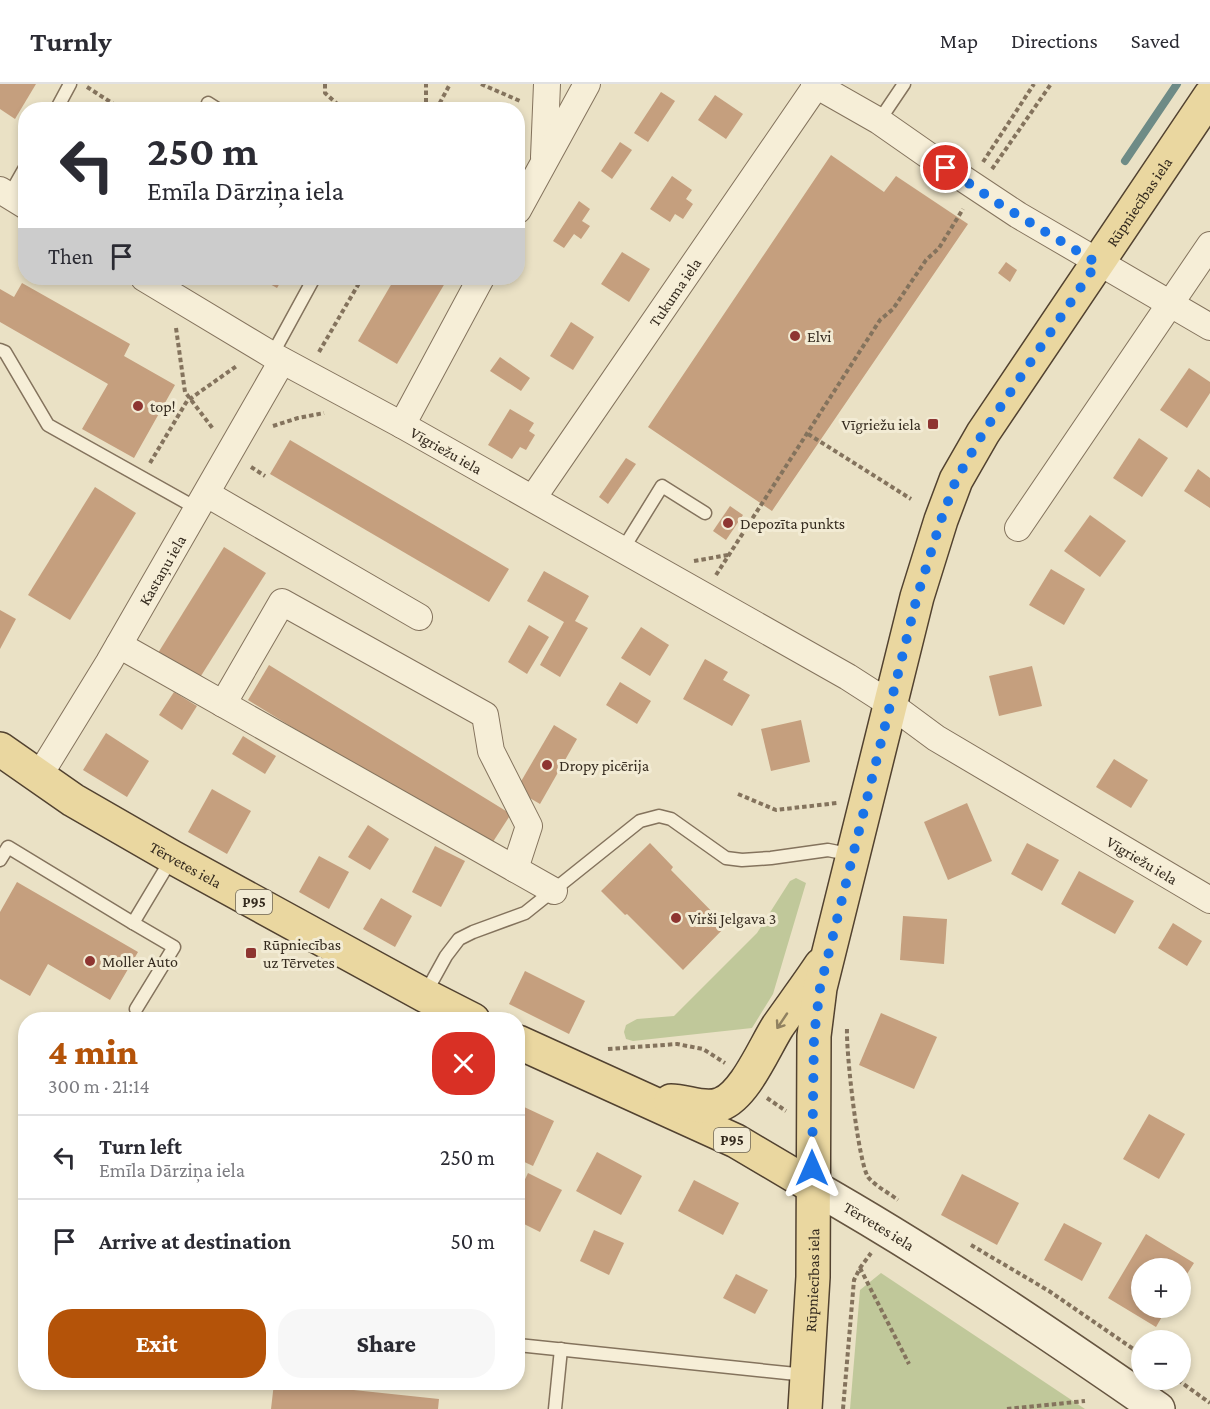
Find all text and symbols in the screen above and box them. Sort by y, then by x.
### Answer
text: Turnly [30,26,112,57]
text: Map [940,29,978,53]
text: Directions [1011,29,1098,53]
text: Saved [1131,29,1180,53]
icon: left [48,126,126,204]
text: 250 m [147,127,258,174]
pin [920,142,971,193]
icon: arrive [929,151,962,184]
street label: Rūpniecības iela [1103,153,1175,249]
text: Emīla Dārziņa iela [147,176,344,206]
icon: arrive [105,240,138,273]
text: Then [48,244,93,269]
street label: Tukuma iela [645,254,704,329]
place label: Elvi [807,328,831,345]
marker: Elvi [788,329,802,343]
place label: top! [150,398,176,416]
marker: top! [131,399,145,413]
place label: Vīgriežu iela [841,416,922,434]
marker: Vīgriežu iela [926,417,940,431]
street label: Vīgriežu iela [408,423,486,477]
place label: Depozīta punkts [740,515,845,533]
marker: Depozīta punkts [721,516,735,530]
street label: Kastaņu iela [135,531,189,608]
place label: Dropy picērija [559,757,650,775]
marker: Dropy picērija [540,758,554,772]
street label: Vīgriežu iela [1104,832,1181,888]
street label: Tērvetes iela [147,838,225,891]
road number: P95 [236,890,272,914]
place label: Virši Jelgava 3 [688,910,776,928]
marker: Virši Jelgava 3 [669,911,683,925]
place label: Rūpniecības uz Tērvetes [263,936,341,971]
marker: Rūpniecības uz Tērvetes [244,946,258,960]
place label: Moller Auto [102,953,178,970]
marker: Moller Auto [83,954,97,968]
one-way arrow [776,1013,788,1029]
text: 4 min [48,1032,138,1072]
button: close [432,1032,495,1095]
text: 300 m · 21:14 [48,1075,150,1097]
road number: P95 [714,1128,750,1152]
text: Turn left [99,1134,182,1159]
position arrow [780,1136,844,1200]
icon: left [48,1141,81,1174]
text: 250 m [440,1145,495,1170]
text: Emīla Dārziņa iela [99,1159,245,1181]
street label: Tērvetes iela [841,1198,918,1254]
icon: arrive [48,1225,81,1258]
street label: Rūpniecības iela [801,1228,822,1333]
text: Arrive at destination [99,1229,291,1254]
text: 50 m [450,1229,495,1254]
map controls [1131,1258,1191,1390]
button: + [1131,1258,1191,1318]
button: Exit [48,1309,266,1378]
button: Share [278,1309,495,1378]
button: − [1131,1330,1191,1390]

